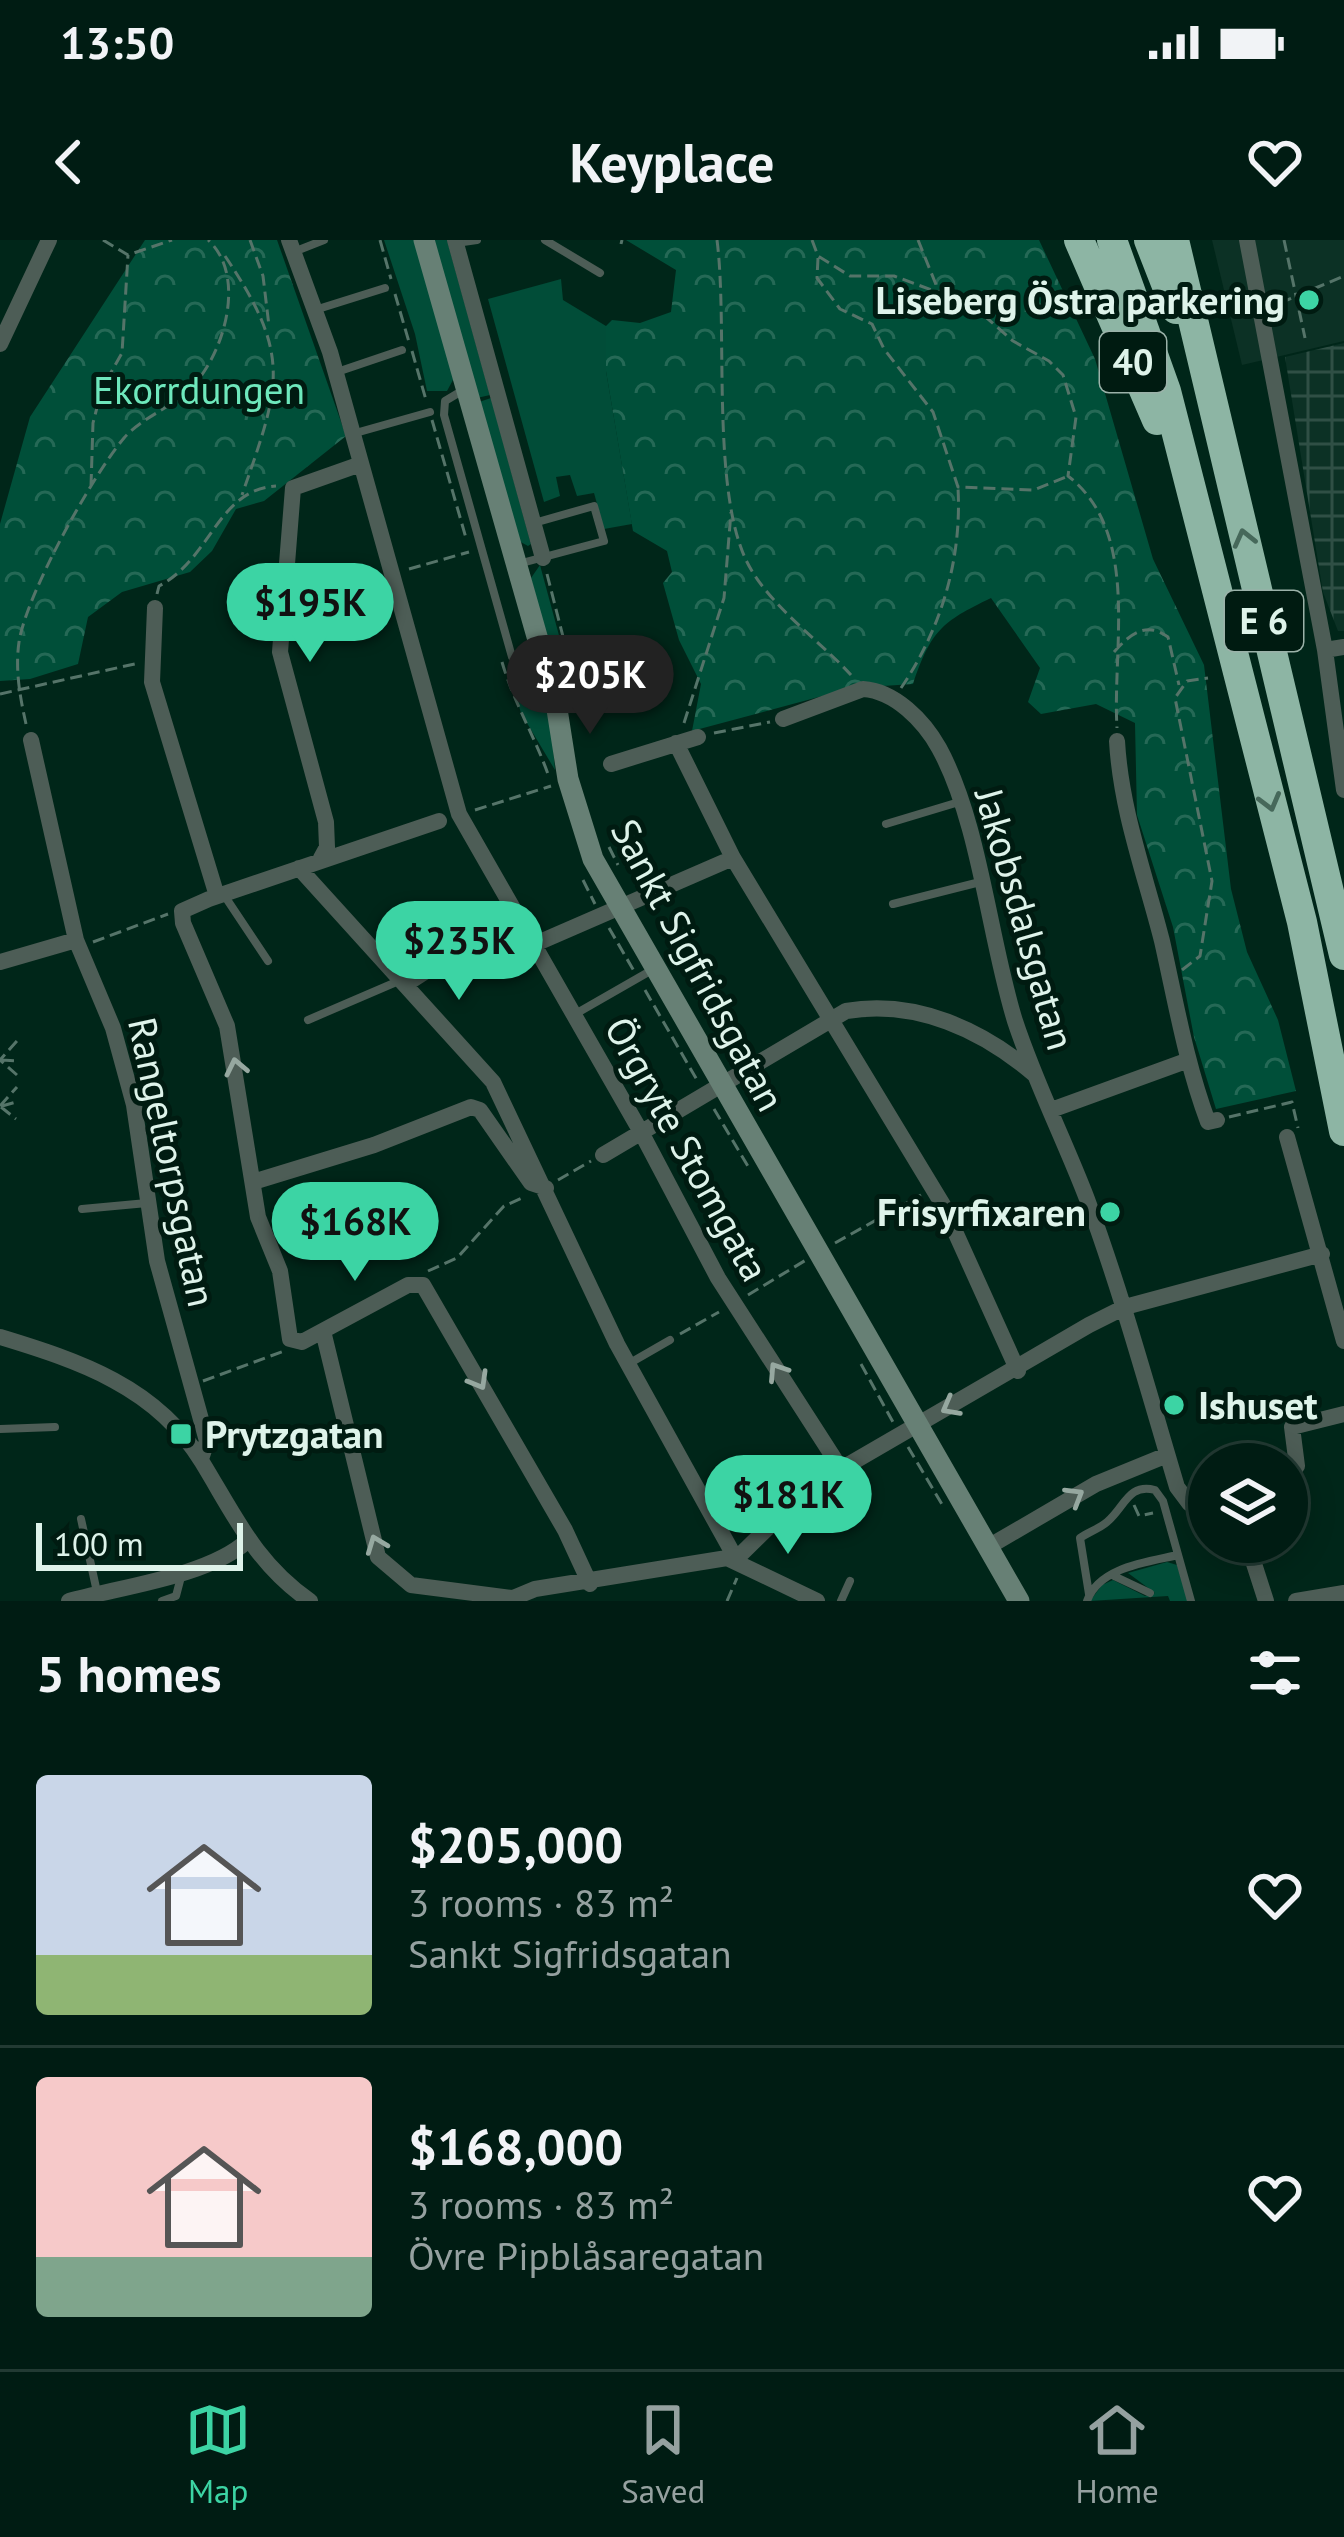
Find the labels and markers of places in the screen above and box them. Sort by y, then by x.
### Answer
place label: Liseberg Östra parkering [875,274,1285,325]
marker: Liseberg Östra parkering [1296,287,1322,313]
pin: $195K [226,563,394,665]
pin: $205K [506,635,674,737]
pin: $235K [375,901,543,1003]
pin: $168K [271,1182,439,1284]
place label: Frisyrfixaren [877,1186,1086,1237]
marker: Frisyrfixaren [1097,1199,1123,1225]
place label: Ishuset [1198,1379,1318,1430]
marker: Ishuset [1161,1392,1187,1418]
place label: Prytzgatan [205,1408,383,1459]
marker: Prytzgatan [168,1421,194,1447]
pin: $181K [704,1455,872,1557]

